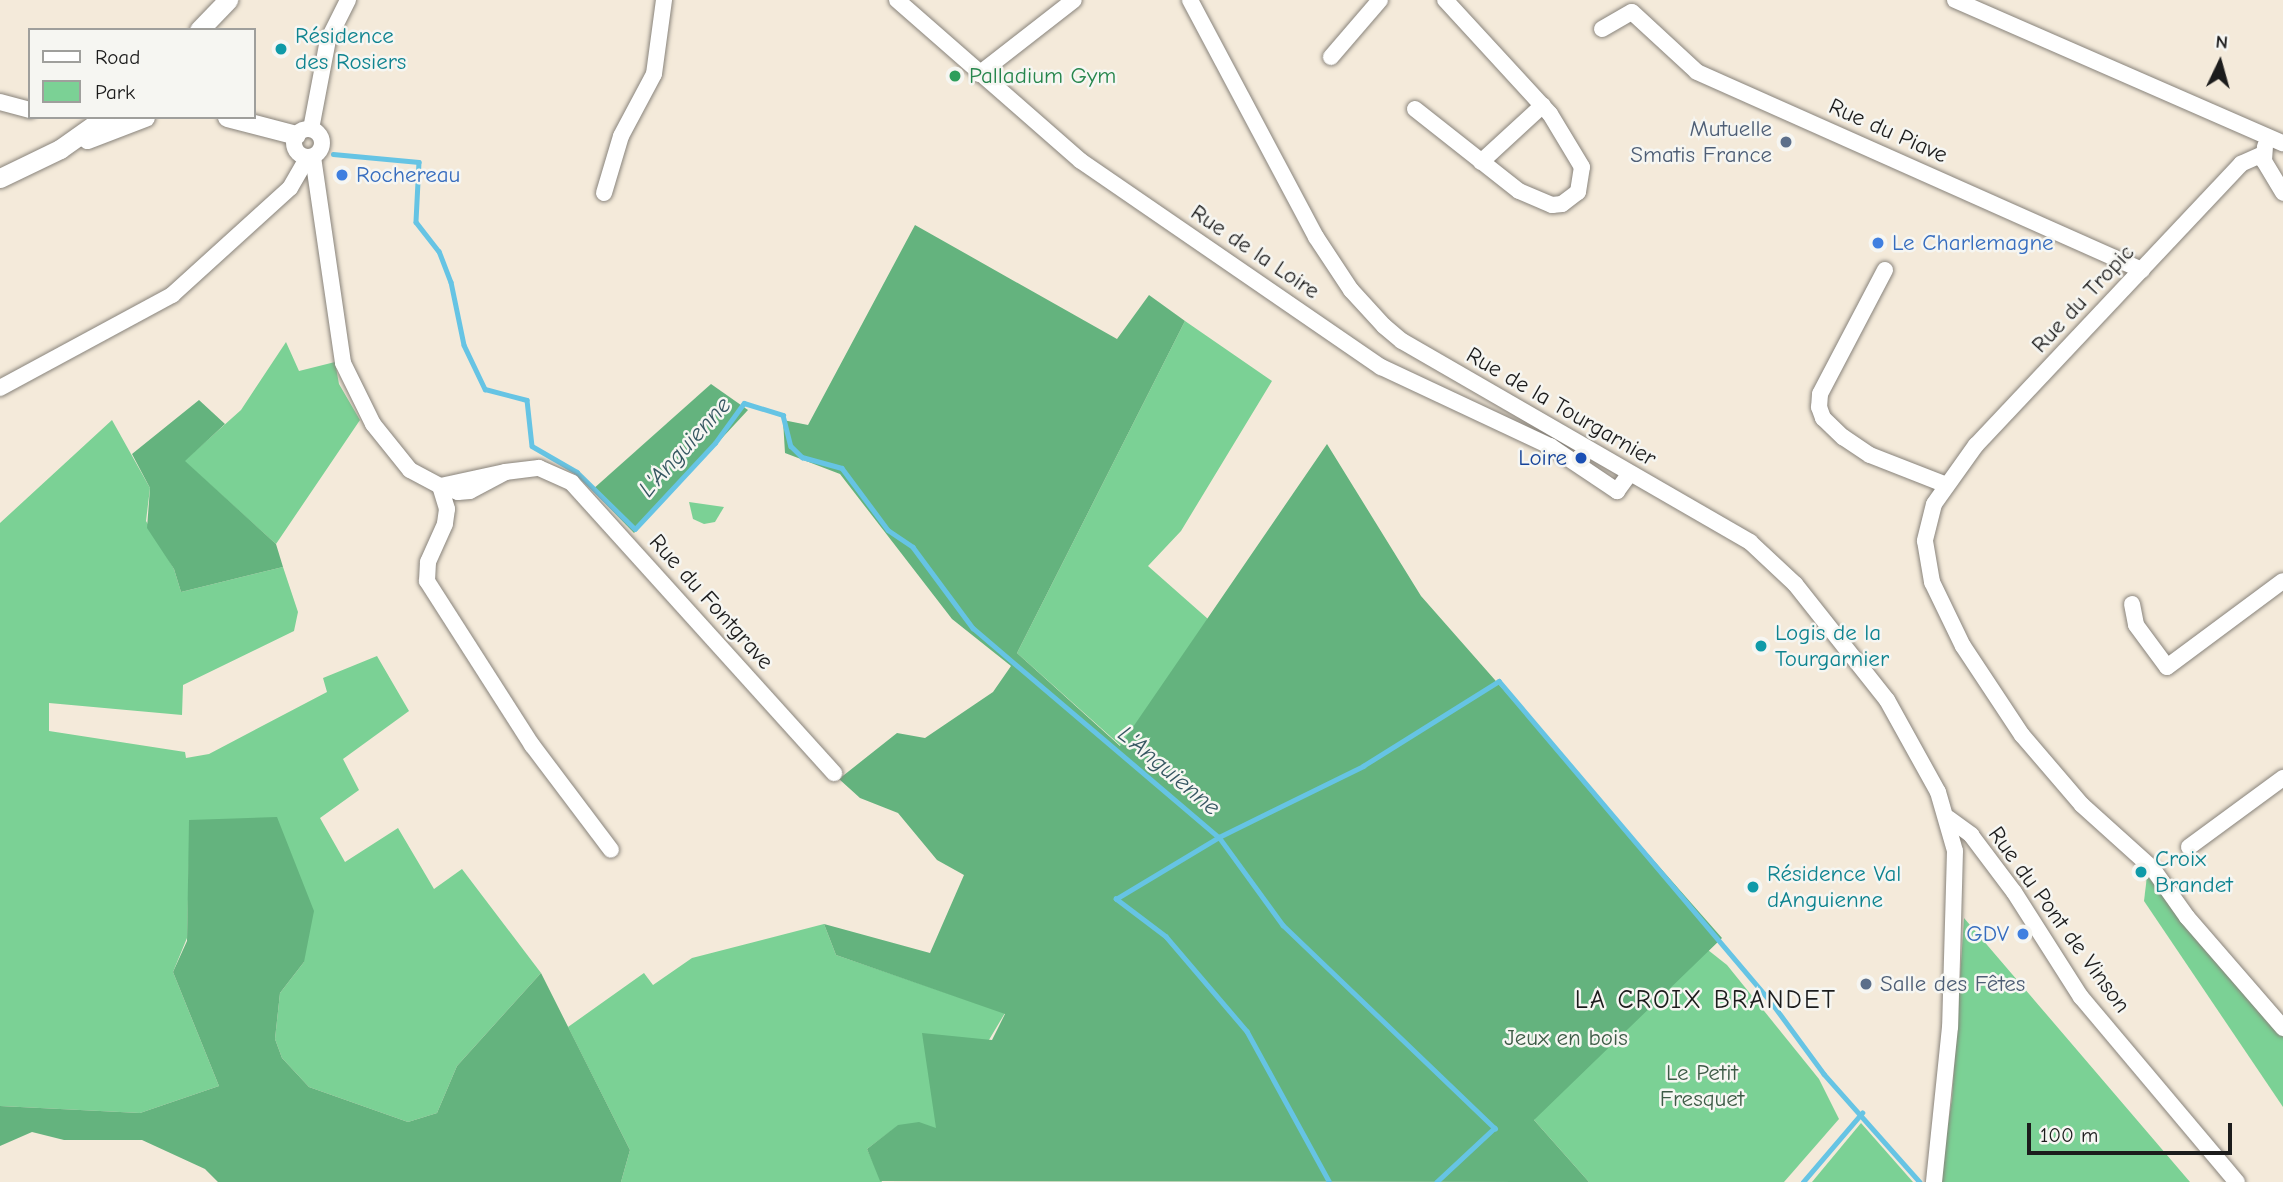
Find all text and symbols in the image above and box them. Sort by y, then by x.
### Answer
place label: Résidence des Rosiers [295,22,406,76]
legend [28,28,256,119]
north arrow [2185,28,2255,98]
text: N [2215,31,2229,54]
marker: Résidence des Rosiers [273,41,289,57]
text: Road [95,45,140,69]
place label: Palladium Gym [969,62,1116,90]
marker: Palladium Gym [947,68,963,84]
text: Park [95,80,135,104]
street label: Rue du Piave [1824,93,1952,169]
place label: Mutuelle Smatis France [1630,115,1772,169]
marker: Mutuelle Smatis France [1778,134,1794,150]
place label: Rochereau [356,161,460,189]
marker: Rochereau [334,167,350,183]
street label: Rue de la Loire [1185,199,1325,305]
place label: Le Charlemagne [1892,229,2054,257]
marker: Le Charlemagne [1870,235,1886,251]
street label: Rue du Tropic [2026,239,2140,359]
street label: Rue de la Tourgarnier [1461,341,1661,473]
water label: L'Anguienne [633,391,737,503]
place label: Loire [1518,444,1567,472]
marker: Loire [1573,450,1589,466]
street label: Rue du Fontgrave [643,529,779,675]
place label: Logis de la Tourgarnier [1775,619,1889,673]
marker: Logis de la Tourgarnier [1753,638,1769,654]
water label: L'Anguienne [1112,720,1226,822]
street label: Rue du Pont de Vinson [1982,822,2136,1018]
place label: Croix Brandet [2155,845,2233,899]
place label: Résidence Val dAnguienne [1767,860,1901,914]
marker: Croix Brandet [2133,864,2149,880]
marker: Résidence Val dAnguienne [1745,879,1761,895]
place label: GDV [1966,920,2009,948]
marker: GDV [2015,926,2031,942]
place label: Salle des Fêtes [1880,970,2025,998]
marker: Salle des Fêtes [1858,976,1874,992]
district label: LA CROIX BRANDET [1577,985,1835,1017]
park label: Jeux en bois [1504,1024,1628,1052]
park label: Le Petit Fresquet [1660,1059,1744,1113]
scale bar [2031,1108,2236,1152]
text: 100 m [2040,1123,2098,1147]

